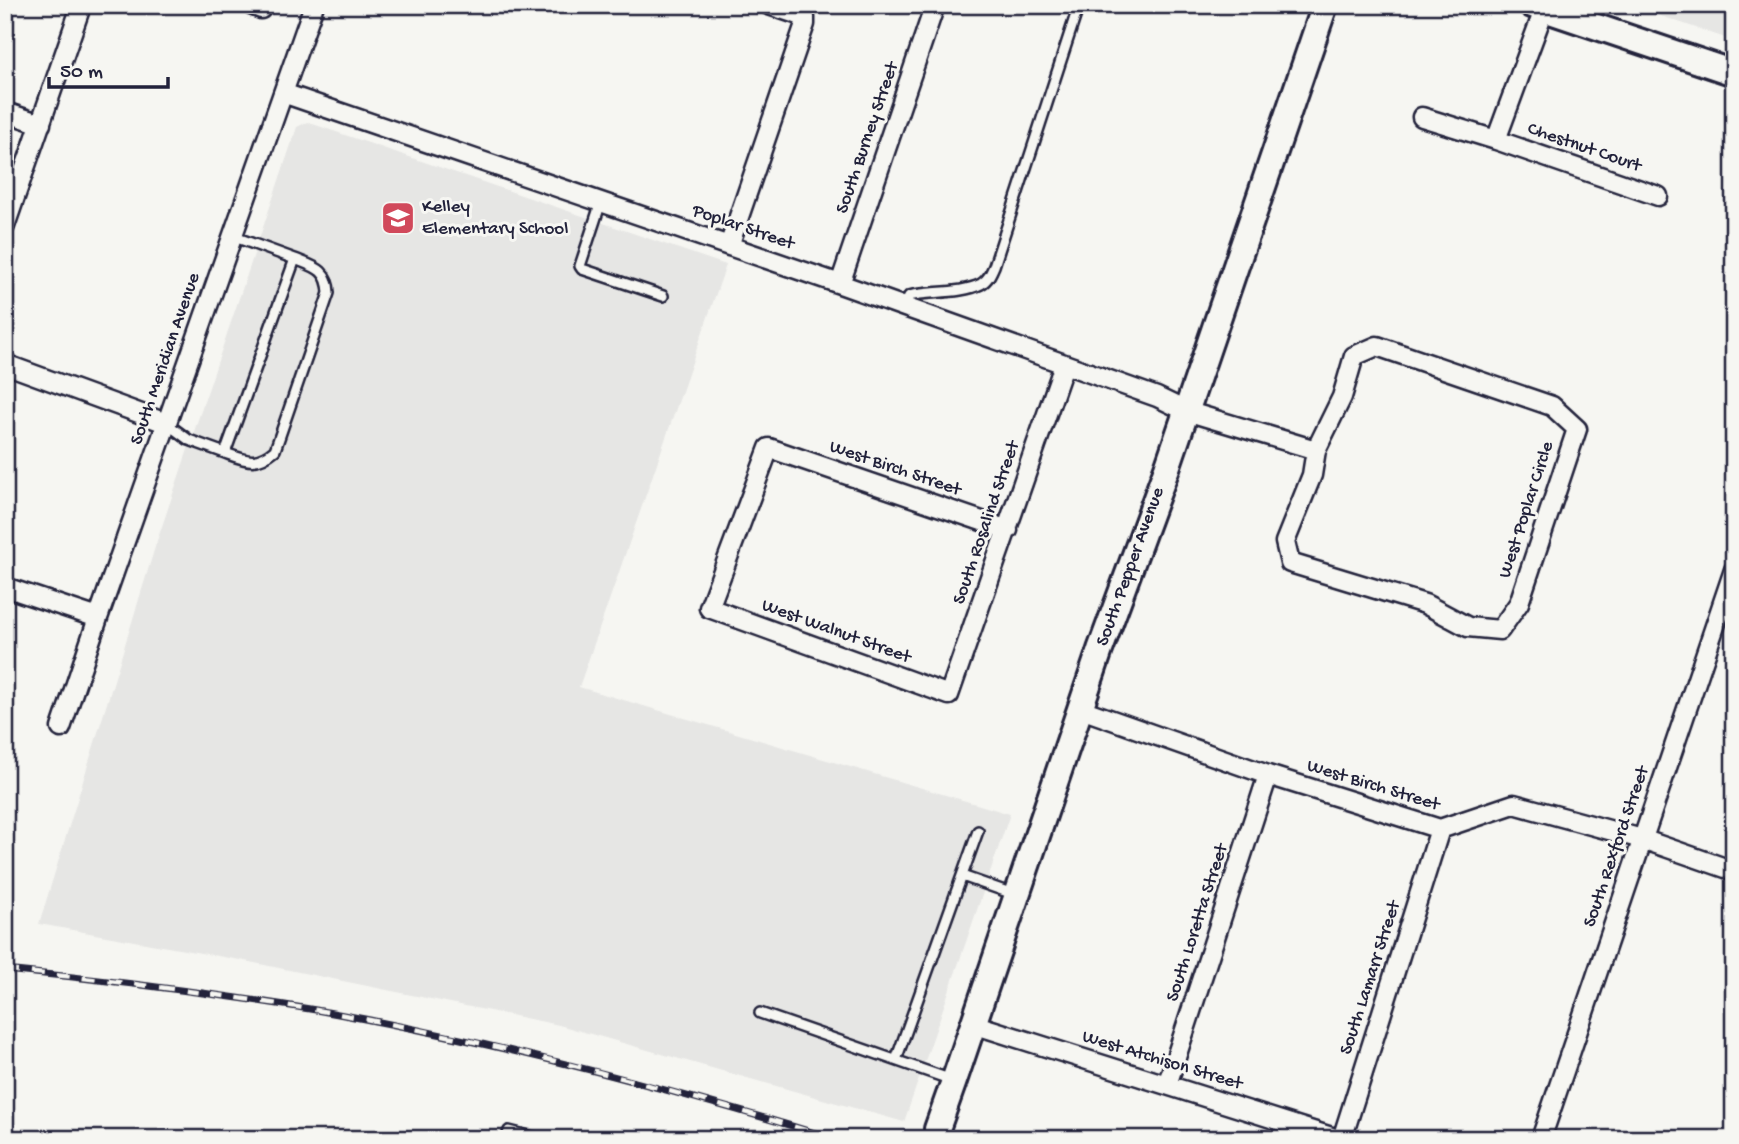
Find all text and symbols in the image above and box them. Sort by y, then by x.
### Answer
scale bar [49,46,168,90]
street label: South Burney Street [831,57,905,217]
text: 50 m [60,61,103,86]
street label: Chestnut Court [1524,118,1646,179]
place label: Kelley Elementary School [422,196,568,241]
school or university icon: Kelley Elementary School [379,199,417,237]
street label: Poplar Street [688,199,799,257]
street label: South Meridian Avenue [126,270,206,448]
street label: West Birch Street [826,436,966,503]
street label: South Rosalind Street [948,436,1026,608]
street label: West Poplar Circle [1494,439,1560,581]
street label: South Pepper Avenue [1092,484,1170,650]
street label: West Walnut Street [758,594,916,670]
street label: West Birch Street [1304,755,1444,818]
street label: South Rexford Street [1579,761,1656,930]
street label: South Loretta Street [1162,839,1235,1005]
street label: South Lamarr Street [1335,896,1407,1058]
street label: West Atchison Street [1079,1026,1247,1097]

